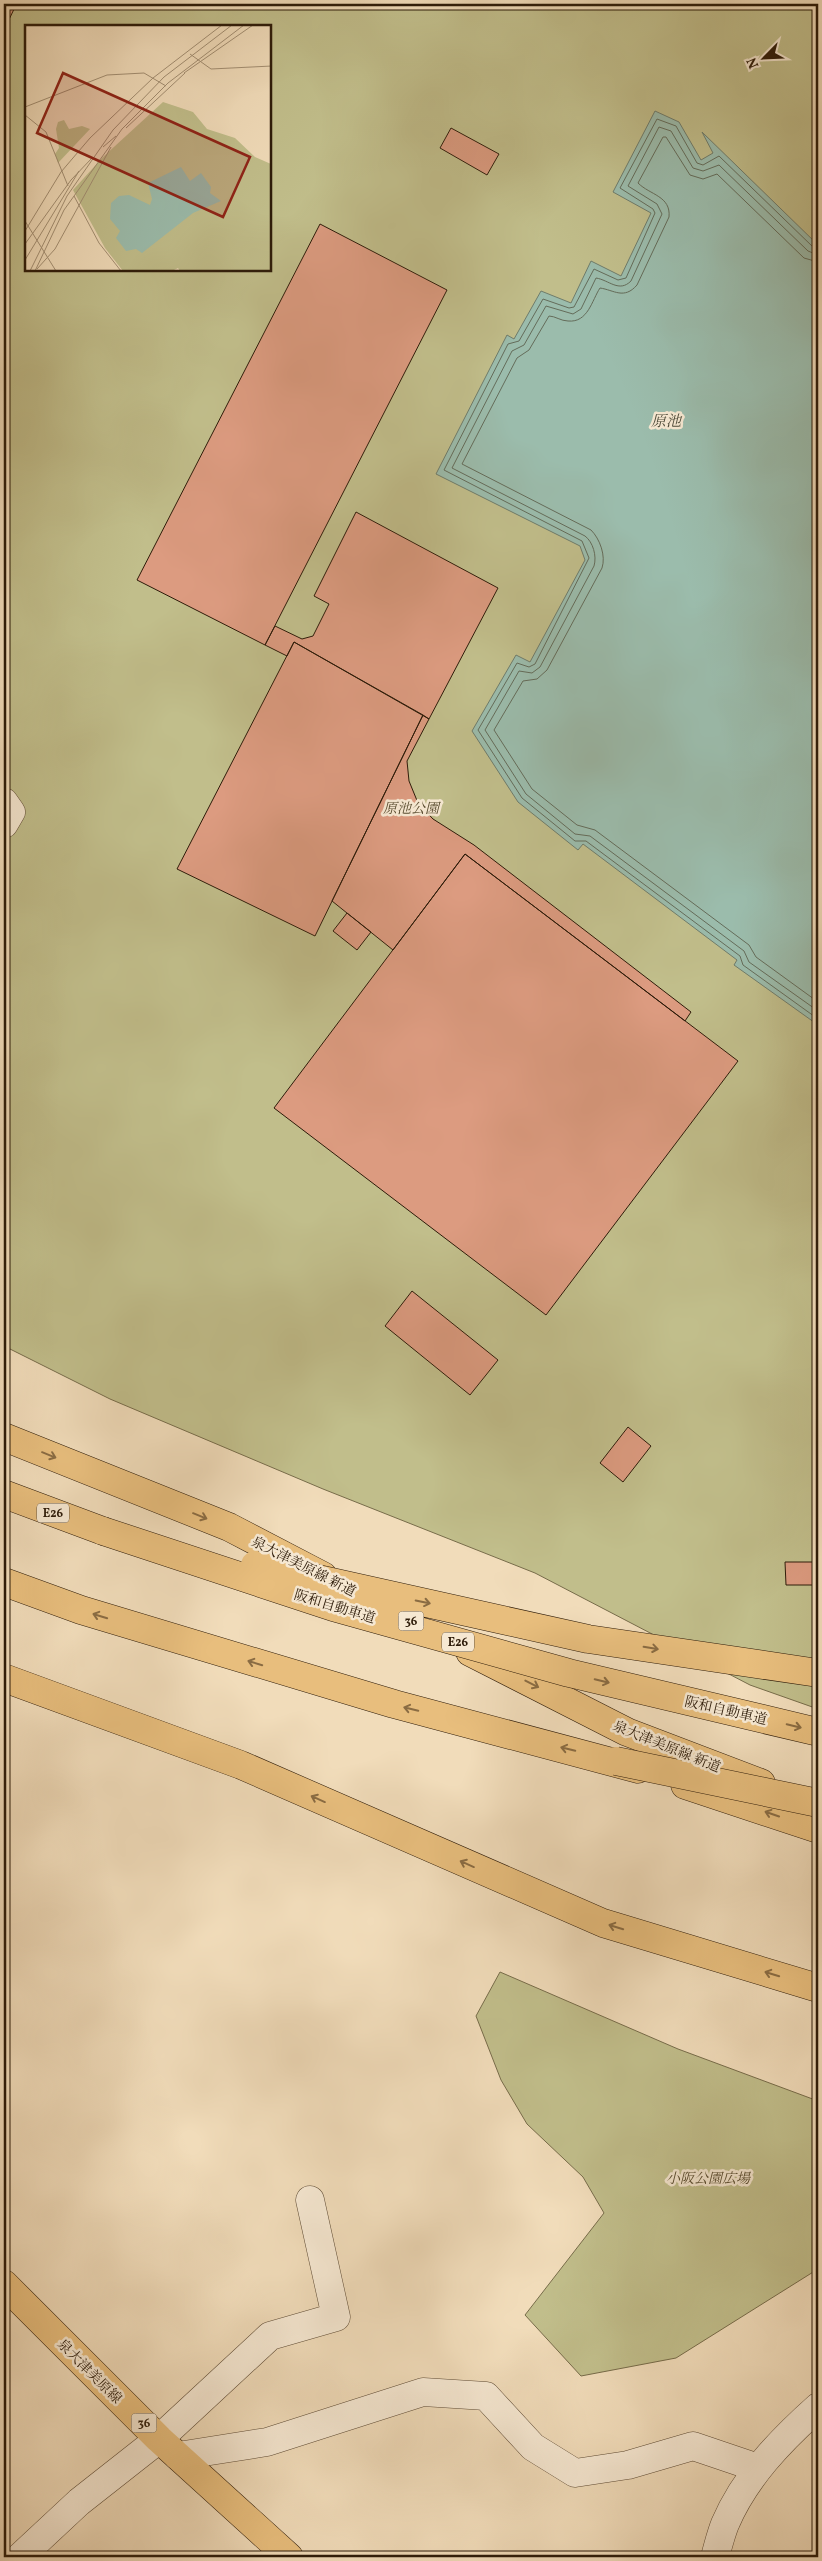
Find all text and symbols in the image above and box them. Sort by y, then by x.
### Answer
inset map [25,25,271,271]
north arrow [740,32,790,82]
text: N [743,54,764,71]
water label: 原池 [651,412,683,433]
park label: 原池公園 [383,800,441,819]
one-way arrow [41,1450,56,1460]
road number: E26 [37,1504,69,1522]
one-way arrow [192,1511,207,1521]
street label: 泉大津美原線 新道 [248,1533,359,1602]
street label: 阪和自動車道 [292,1586,378,1629]
one-way arrow [415,1598,431,1607]
one-way arrow [92,1610,108,1620]
road number: 36 [398,1612,424,1630]
road number: E26 [442,1632,474,1651]
one-way arrow [643,1643,659,1653]
one-way arrow [248,1657,264,1667]
one-way arrow [593,1677,609,1686]
one-way arrow [524,1680,539,1689]
street label: 阪和自動車道 [683,1693,769,1730]
one-way arrow [403,1704,419,1713]
street label: 泉大津美原線 新道 [610,1717,723,1778]
one-way arrow [785,1722,801,1731]
one-way arrow [561,1744,577,1753]
one-way arrow [311,1793,326,1803]
one-way arrow [765,1809,780,1818]
one-way arrow [460,1858,475,1868]
one-way arrow [608,1922,624,1932]
one-way arrow [764,1969,780,1979]
park label: 小阪公園広場 [666,2170,752,2189]
street label: 泉大津美原線 [53,2336,125,2408]
road number: 36 [132,2414,156,2432]

